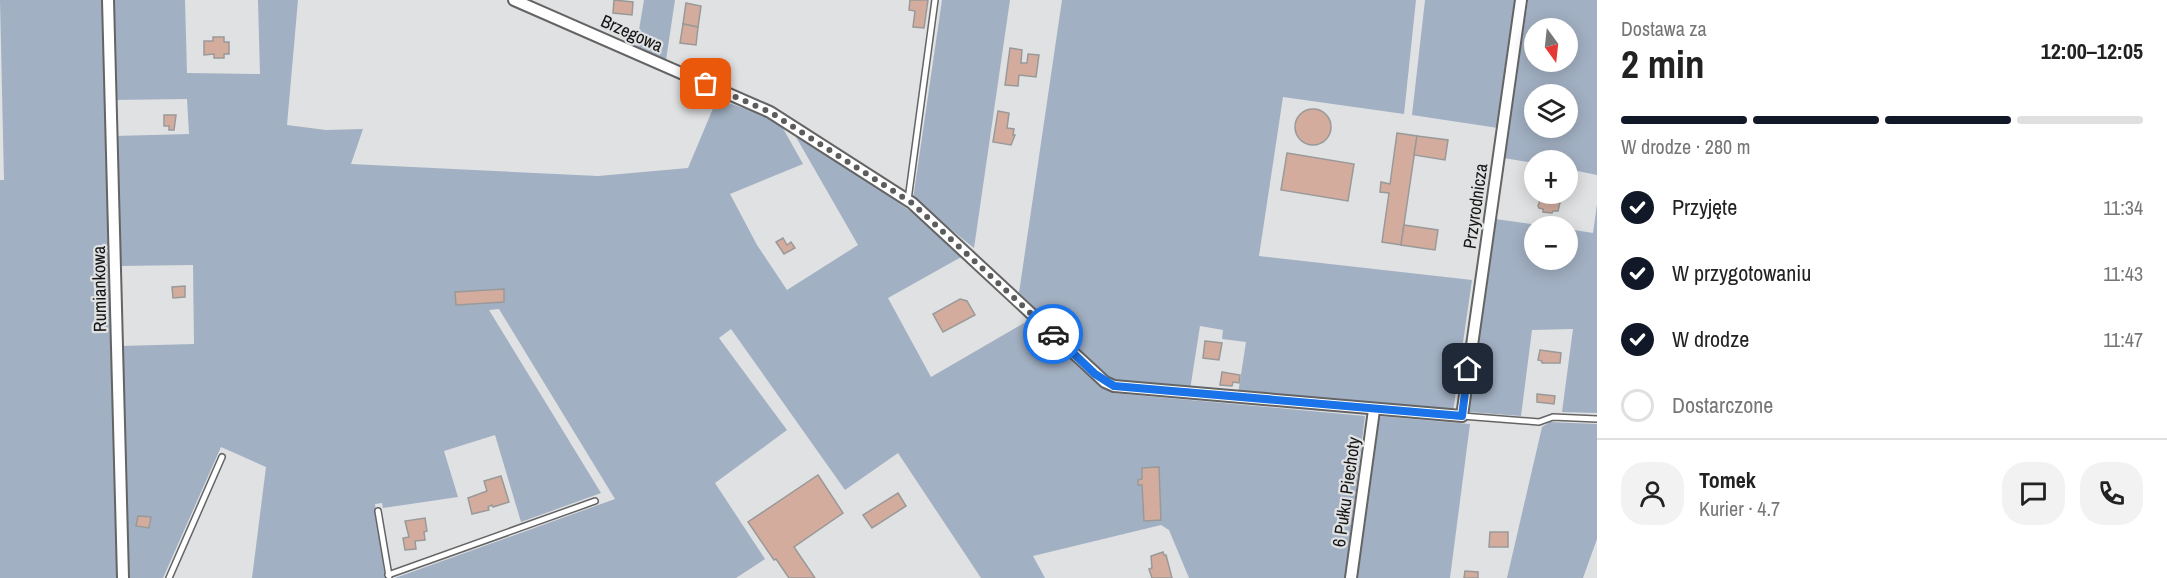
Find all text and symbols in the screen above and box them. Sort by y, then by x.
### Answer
street label: Brzegowa [597,8,667,58]
text: Dostawa za [1621,15,1707,42]
north arrow [1524,18,1578,72]
map controls [1524,18,1578,270]
text: 12:00–12:05 [2041,36,2143,66]
text: 2 min [1621,38,1705,90]
pin [680,58,731,109]
icon: bag [689,67,722,100]
button: layers [1524,84,1578,138]
text: W drodze · 280 m [1621,133,1750,160]
button: + [1524,150,1578,204]
street label: Przyrodnicza [1457,162,1493,250]
icon: check [1621,191,1654,224]
text: Przyjęte [1672,192,1737,222]
text: 11:34 [2103,194,2143,221]
button: − [1524,216,1578,270]
street label: Rumiankowa [86,246,112,332]
icon: check [1621,257,1654,290]
text: W przygotowaniu [1672,258,1811,288]
text: 11:43 [2103,260,2143,287]
courier [1023,304,1083,364]
icon: car [1037,318,1070,351]
icon: check [1621,323,1654,356]
text: W drodze [1672,324,1749,354]
text: 11:47 [2103,326,2143,353]
pin [1442,343,1493,394]
icon: home [1451,352,1484,385]
text: Dostarczone [1672,390,1773,420]
street label: 6 Pułku Piechoty [1326,435,1366,549]
button: person [1621,462,1684,525]
button: chat [2002,462,2065,525]
button: phone [2080,462,2143,525]
text: Tomek [1699,465,1756,495]
text: Kurier · 4.7 [1699,495,1780,522]

